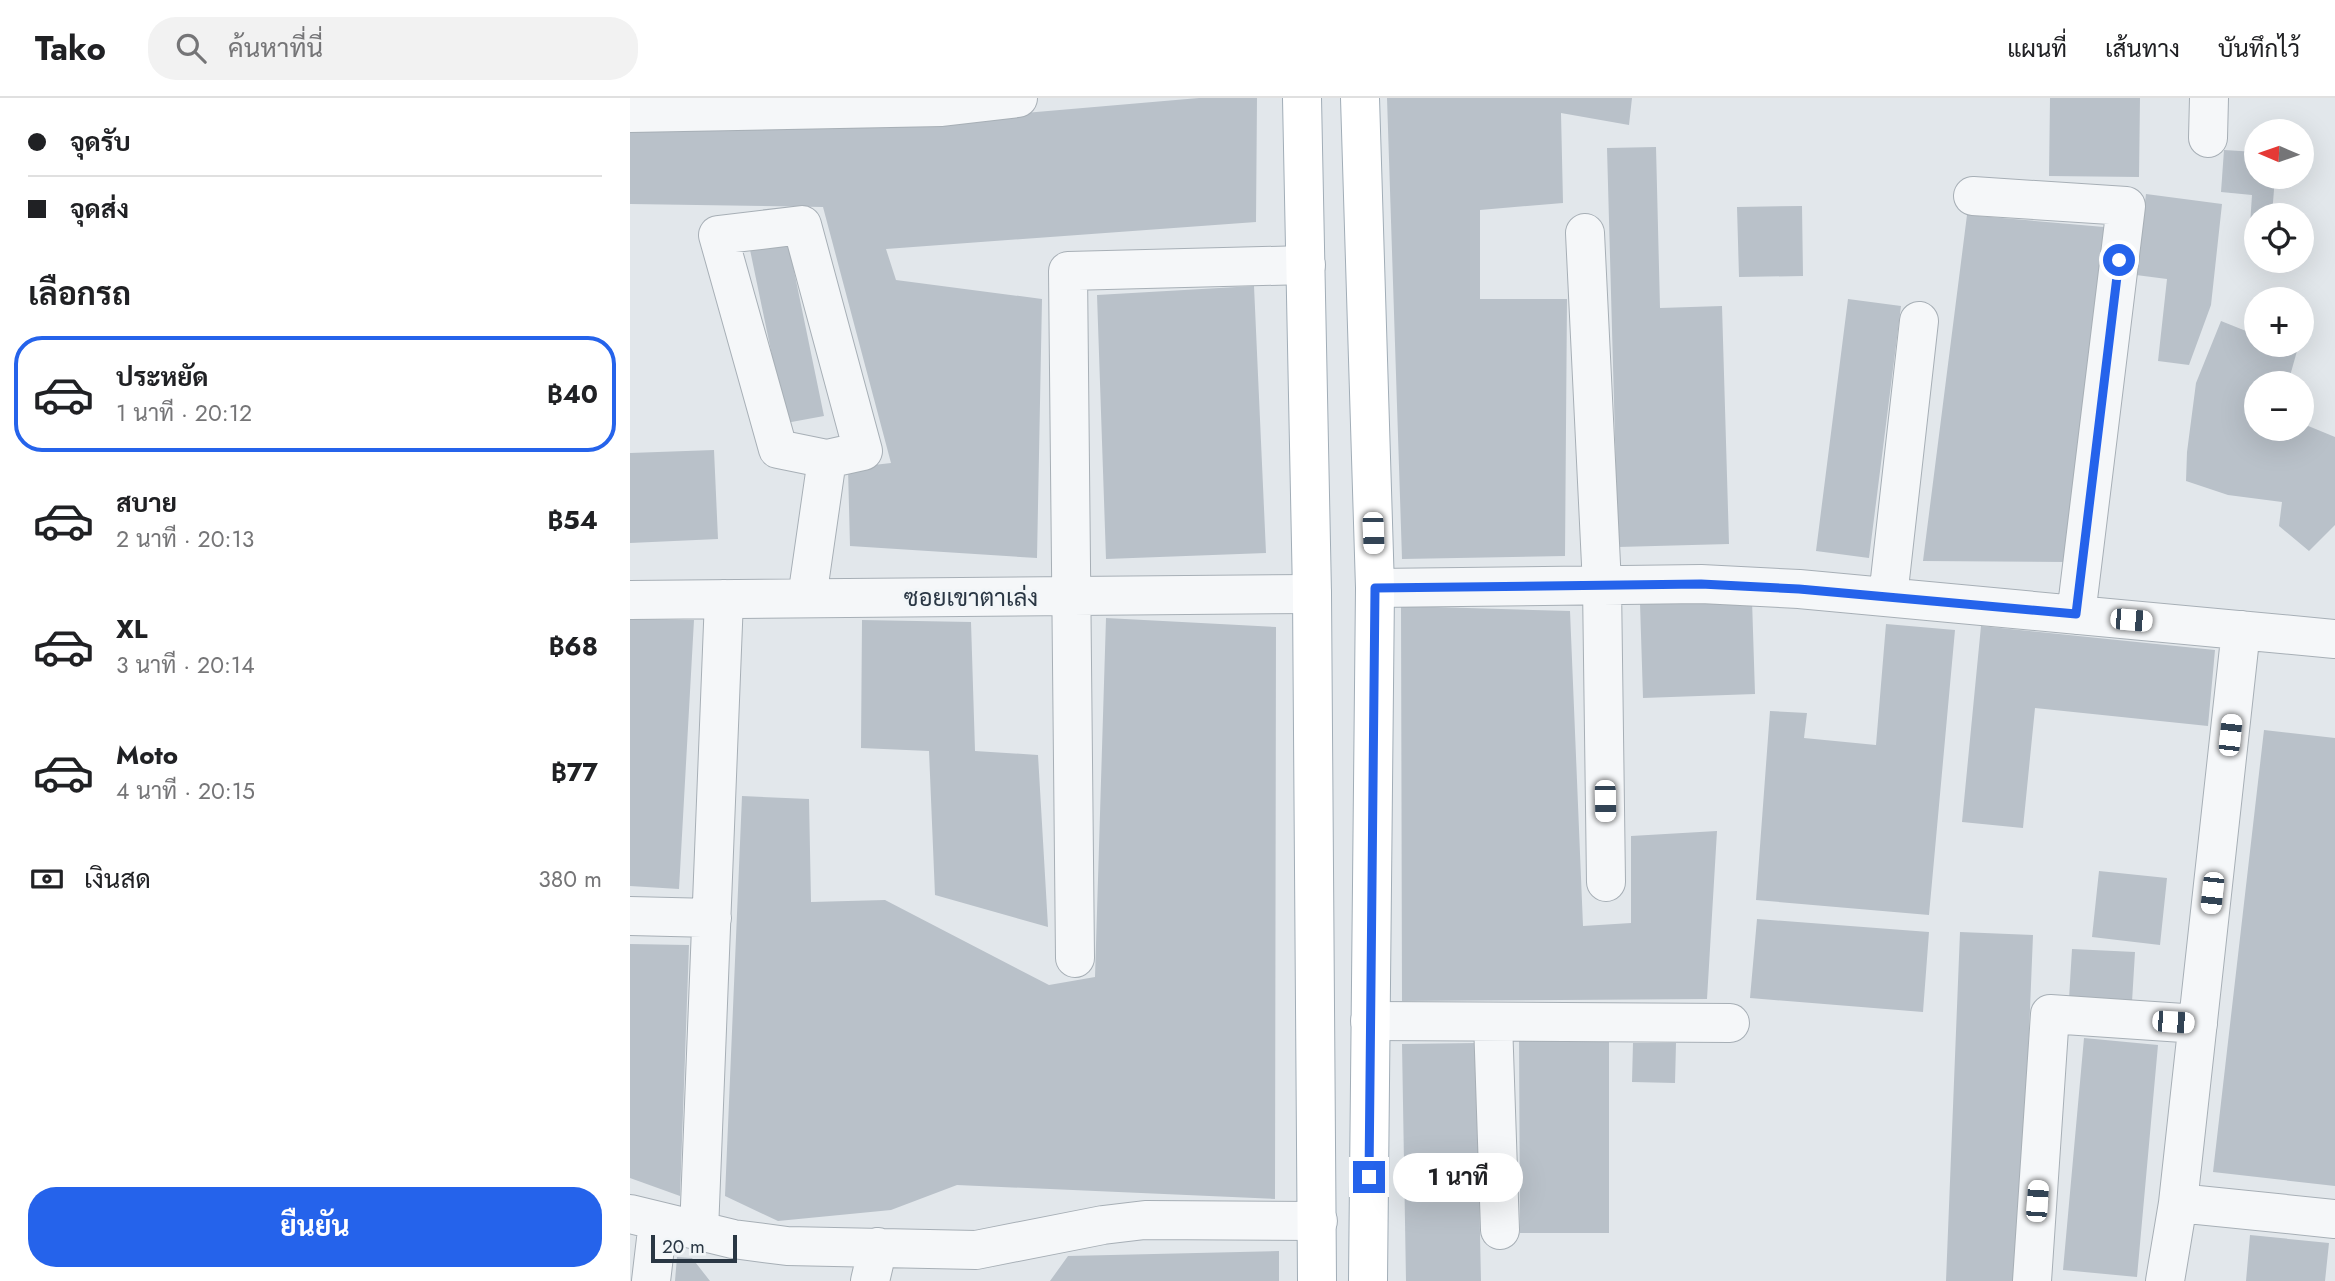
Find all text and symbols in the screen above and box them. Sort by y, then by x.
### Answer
search box [148,17,638,80]
text: Tako [35,25,106,72]
icon: search [172,29,210,67]
text: ค้นหาที่นี่ [228,29,323,67]
text: แผนที่ [2007,31,2067,66]
text: เส้นทาง [2105,31,2180,66]
text: บันทึกไว้ [2218,31,2300,66]
north arrow [2244,119,2314,189]
map controls [2244,119,2314,441]
text: จุดรับ [70,123,131,161]
text: จุดส่ง [70,190,129,228]
button: locate [2244,203,2314,273]
route start [2103,244,2135,276]
text: เลือกรถ [28,271,131,317]
button: + [2244,287,2314,357]
text: ประหยัด [116,358,209,396]
icon: car [32,363,95,426]
button: − [2244,371,2314,441]
text: ฿40 [547,375,598,413]
text: 1 นาที · 20:12 [116,396,252,430]
text: สบาย [116,484,177,522]
icon: car [32,489,95,552]
text: ฿54 [547,501,598,539]
car [1362,512,1385,554]
text: 2 นาที · 20:13 [116,522,254,556]
street label: ซอยเขาตาเล่ง [904,580,1038,615]
car [2110,608,2153,632]
text: XL [116,610,148,648]
icon: car [32,615,95,678]
text: ฿68 [549,627,598,665]
text: 3 นาที · 20:14 [116,648,255,682]
car [2218,713,2243,757]
text: Moto [116,736,178,774]
icon: car [32,741,95,804]
text: ฿77 [551,753,598,791]
text: 4 นาที · 20:15 [116,774,255,808]
car [1595,780,1616,822]
icon: cash [28,860,66,898]
text: เงินสด [84,860,151,898]
text: 380 m [538,862,602,896]
car [2200,871,2225,915]
car [2152,1010,2195,1034]
callout: 1 นาที [1394,1152,1523,1202]
text: 1 นาที [1428,1160,1488,1194]
route end [1353,1161,1385,1193]
car [2026,1179,2049,1223]
button: ยืนยัน [28,1187,602,1267]
scale bar [651,1232,737,1264]
text: 20 m [662,1233,705,1260]

